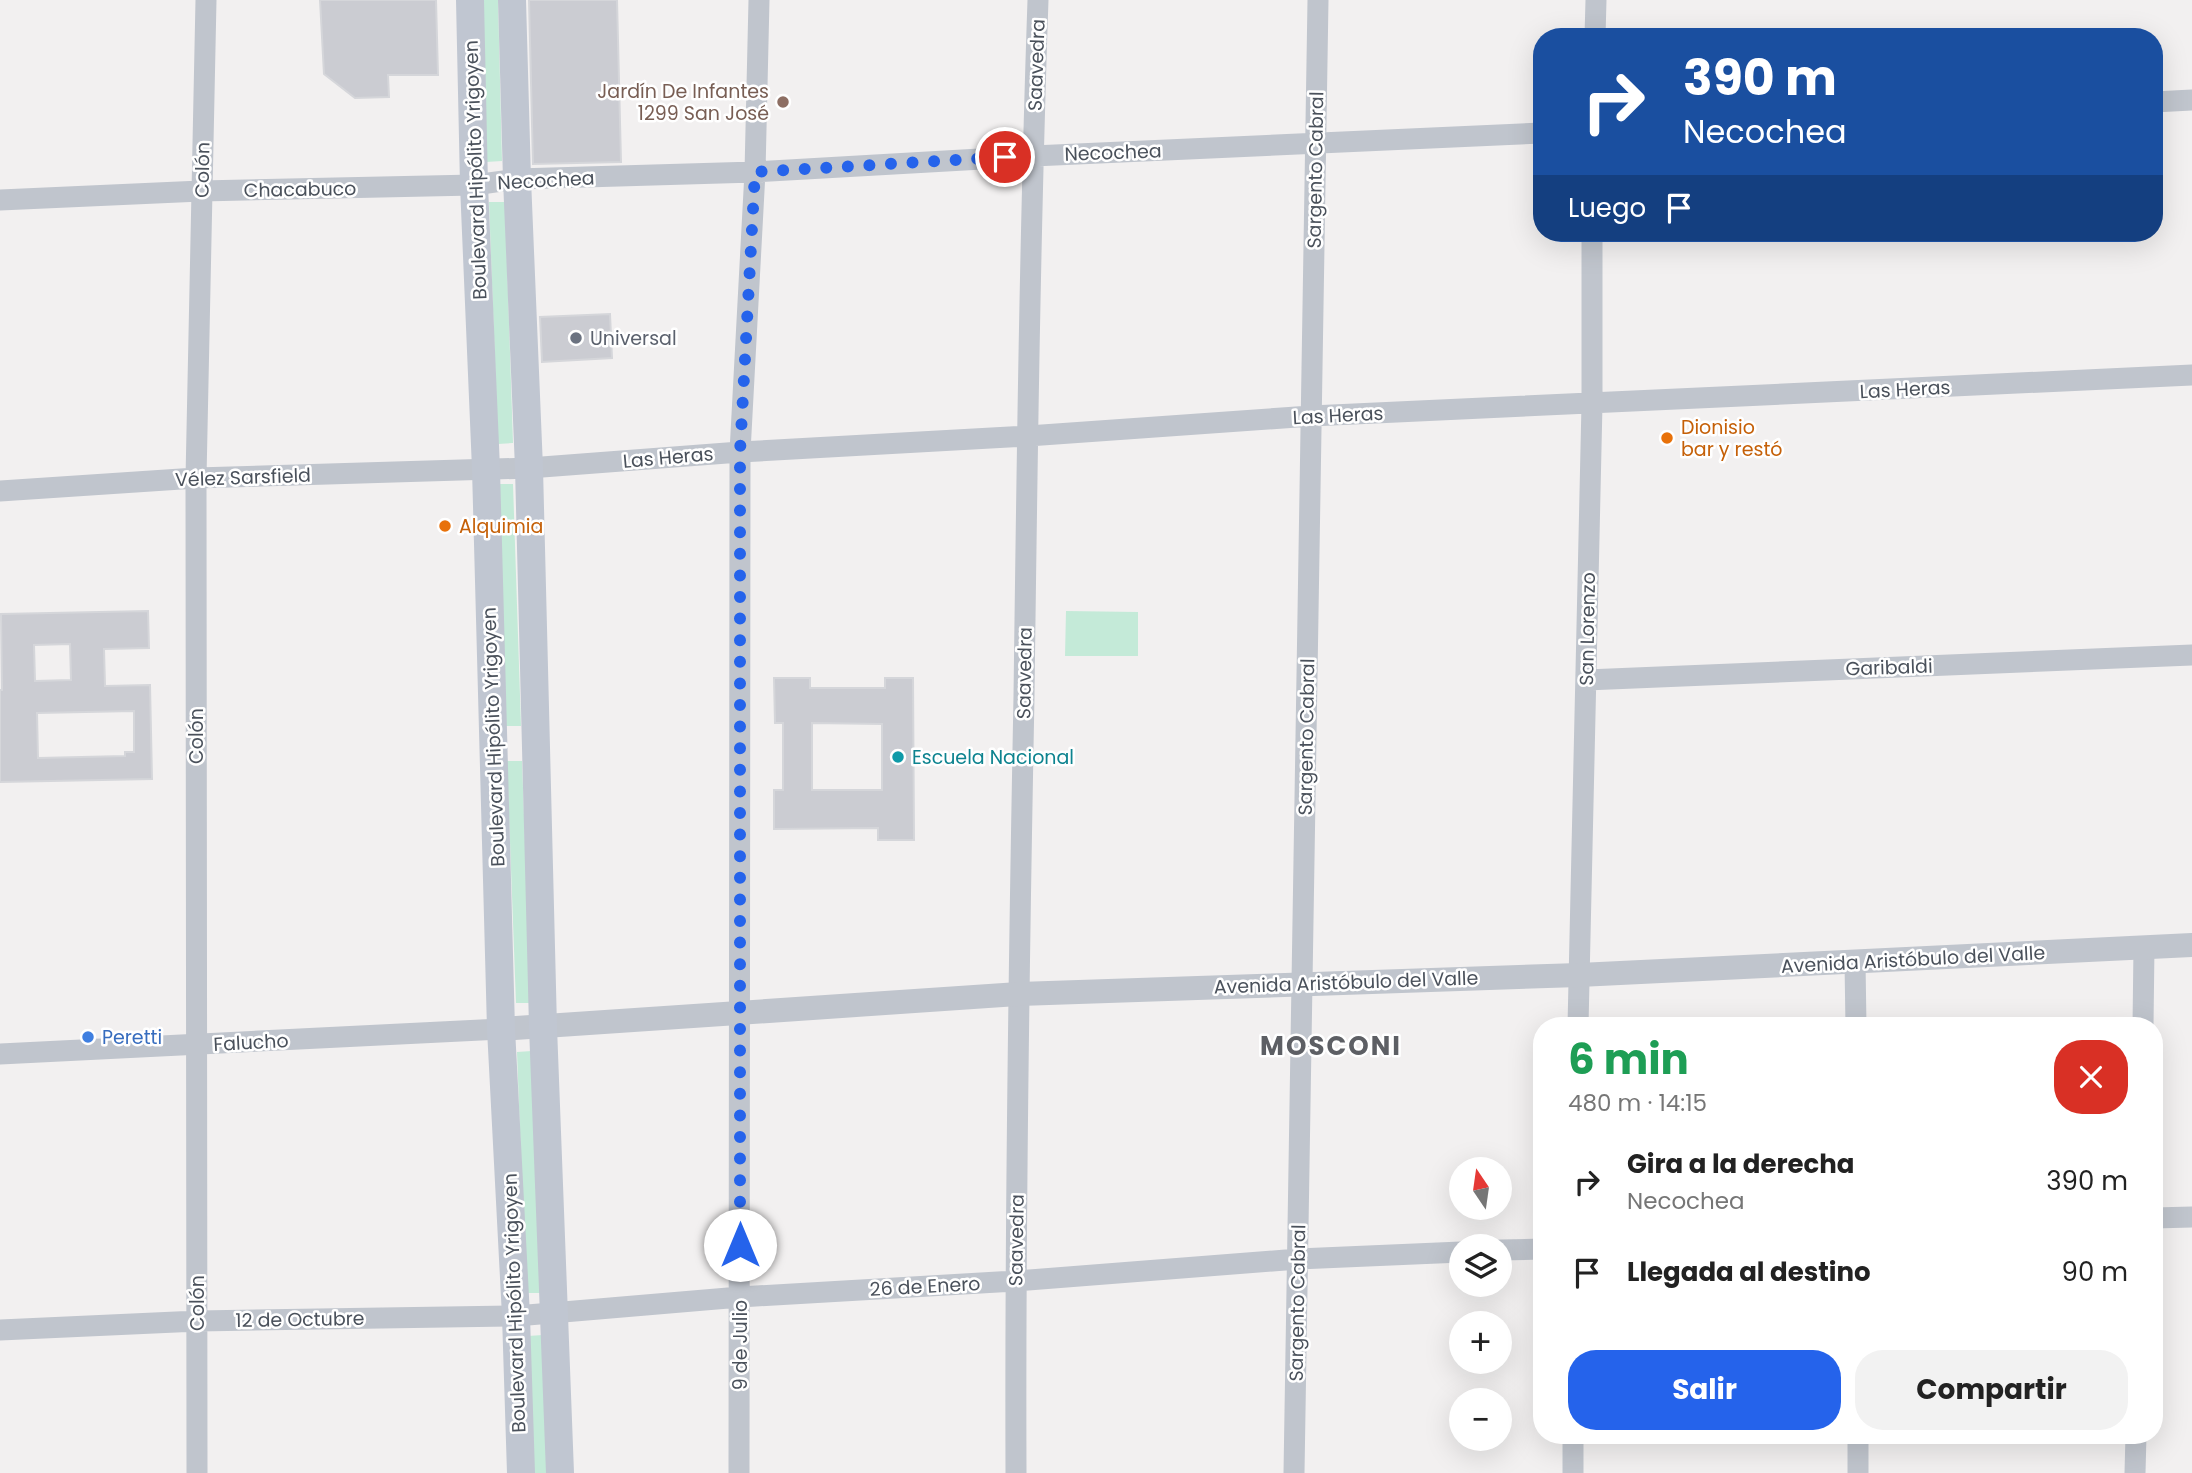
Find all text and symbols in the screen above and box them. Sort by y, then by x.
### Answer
street label: Saavedra [1021,19,1052,111]
street label: Boulevard Hipólito Yrigoyen [457,40,494,300]
text: 390 m [1683,44,1837,112]
icon: right [1568,56,1659,147]
place label: Jardín De Infantes 1299 San José [597,78,769,127]
street label: Sargento Cabral [1301,91,1330,249]
marker: Jardín De Infantes 1299 San José [775,94,791,110]
text: Necochea [1683,109,1847,154]
pin [975,127,1035,187]
street label: Necochea [1064,137,1162,168]
icon: arrive [986,138,1024,176]
street label: Colón [189,142,216,198]
street label: Necochea [497,164,595,197]
street label: Chacabuco [243,175,357,204]
icon: arrive [1660,189,1698,227]
text: Luego [1568,190,1646,226]
place label: Universal [590,325,677,352]
marker: Universal [568,330,584,346]
street label: Las Heras [1859,374,1951,405]
street label: Las Heras [1292,400,1384,431]
place label: Dionisio bar y restó [1681,414,1782,463]
marker: Dionisio bar y restó [1659,430,1675,446]
street label: Las Heras [622,440,714,475]
street label: Vélez Sarsfield [175,462,311,493]
place label: Alquimia [459,513,543,540]
marker: Alquimia [437,518,453,534]
street label: San Lorenzo [1573,572,1602,686]
street label: Boulevard Hipólito Yrigoyen [475,607,512,867]
street label: Saavedra [1010,627,1039,719]
street label: Garibaldi [1845,652,1933,683]
street label: Sargento Cabral [1292,658,1321,816]
street label: Colón [183,708,210,764]
place label: Escuela Nacional [912,744,1074,771]
marker: Escuela Nacional [890,749,906,765]
street label: Avenida Aristóbulo del Valle [1780,939,2046,980]
street label: Avenida Aristóbulo del Valle [1213,964,1479,1001]
place label: Peretti [102,1024,162,1051]
street label: Falucho [213,1027,289,1058]
district label: MOSCONI [1260,1028,1402,1064]
marker: Peretti [80,1029,96,1045]
text: 6 min [1568,1030,1689,1089]
button: close [2054,1040,2128,1114]
text: 480 m · 14:15 [1568,1087,1707,1119]
text: Gira a la derecha [1627,1146,1855,1182]
north arrow [1449,1157,1512,1220]
map controls [1449,1157,1512,1451]
icon: right [1568,1163,1606,1201]
text: 390 m [2046,1163,2128,1199]
street label: Boulevard Hipólito Yrigoyen [496,1173,533,1433]
text: Necochea [1627,1185,1745,1217]
street label: Saavedra [1002,1194,1031,1286]
position arrow [703,1208,777,1282]
street label: Sargento Cabral [1283,1224,1312,1382]
button: layers [1449,1234,1512,1297]
icon: arrive [1568,1254,1606,1292]
text: Llegada al destino [1627,1254,1871,1290]
text: 90 m [2062,1254,2128,1290]
street label: 26 de Enero [869,1270,981,1303]
street label: Colón [184,1275,211,1331]
street label: 9 de Julio [727,1300,754,1390]
street label: 12 de Octubre [235,1305,365,1334]
button: + [1449,1311,1512,1374]
button: Salir [1568,1350,1841,1430]
button: Compartir [1855,1350,2128,1430]
button: − [1449,1388,1512,1451]

